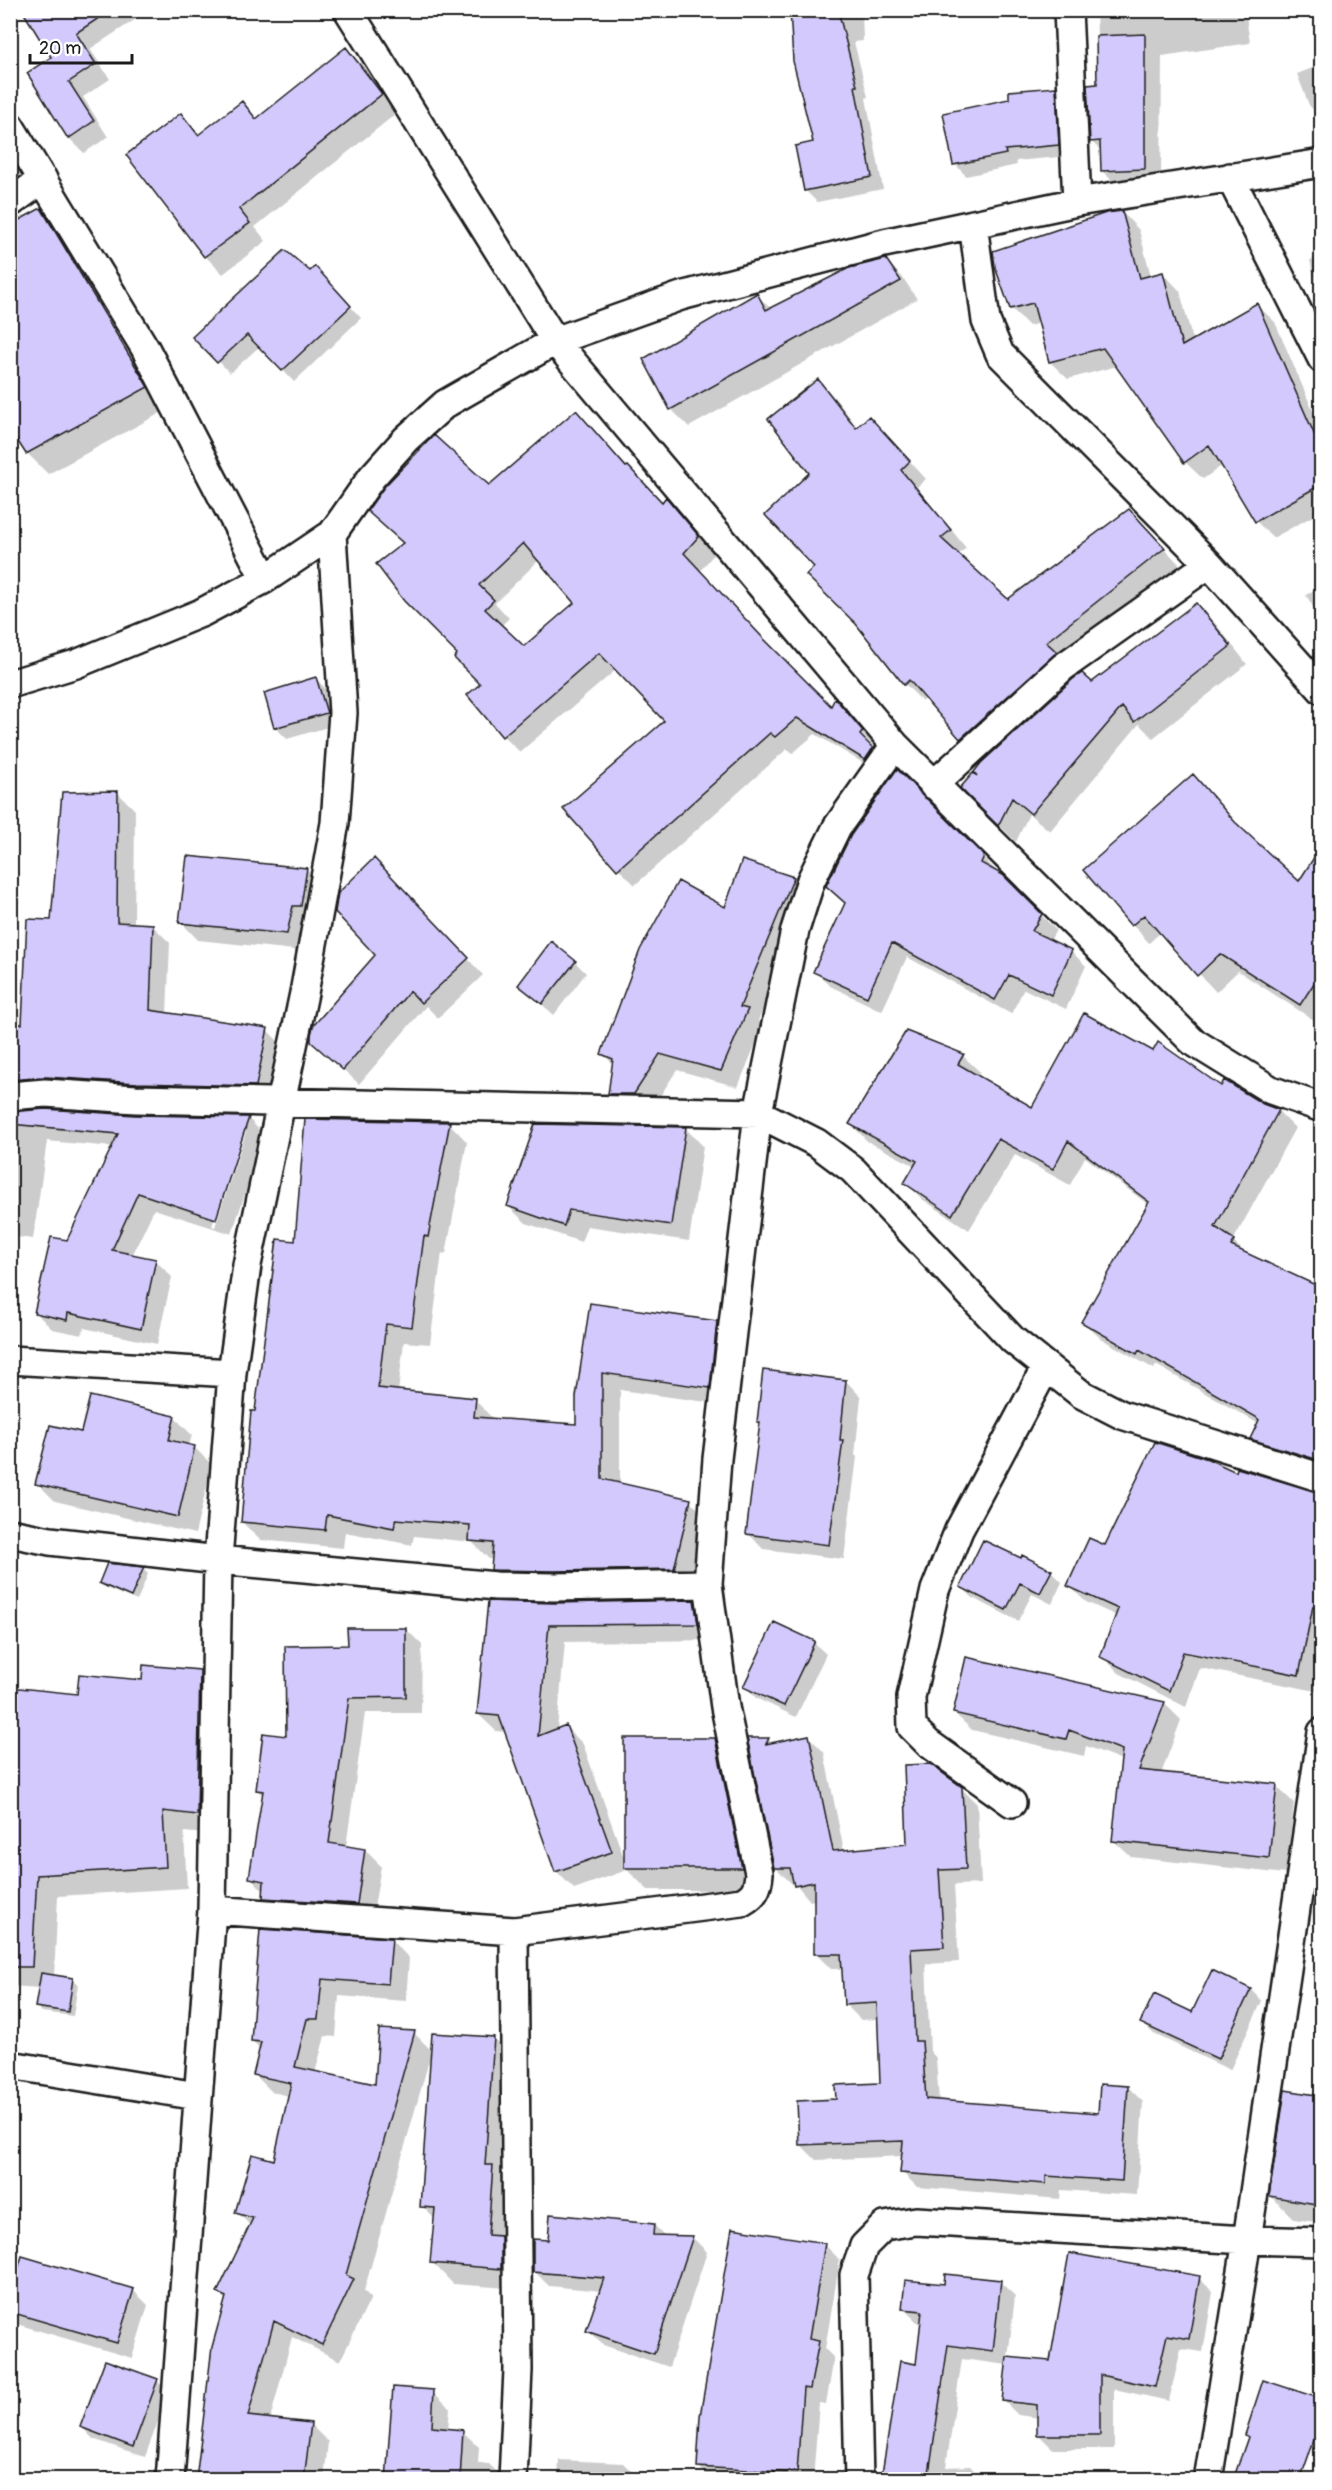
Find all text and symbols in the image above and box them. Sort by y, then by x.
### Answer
scale bar [30,27,132,65]
text: 20 m [39,37,81,60]

